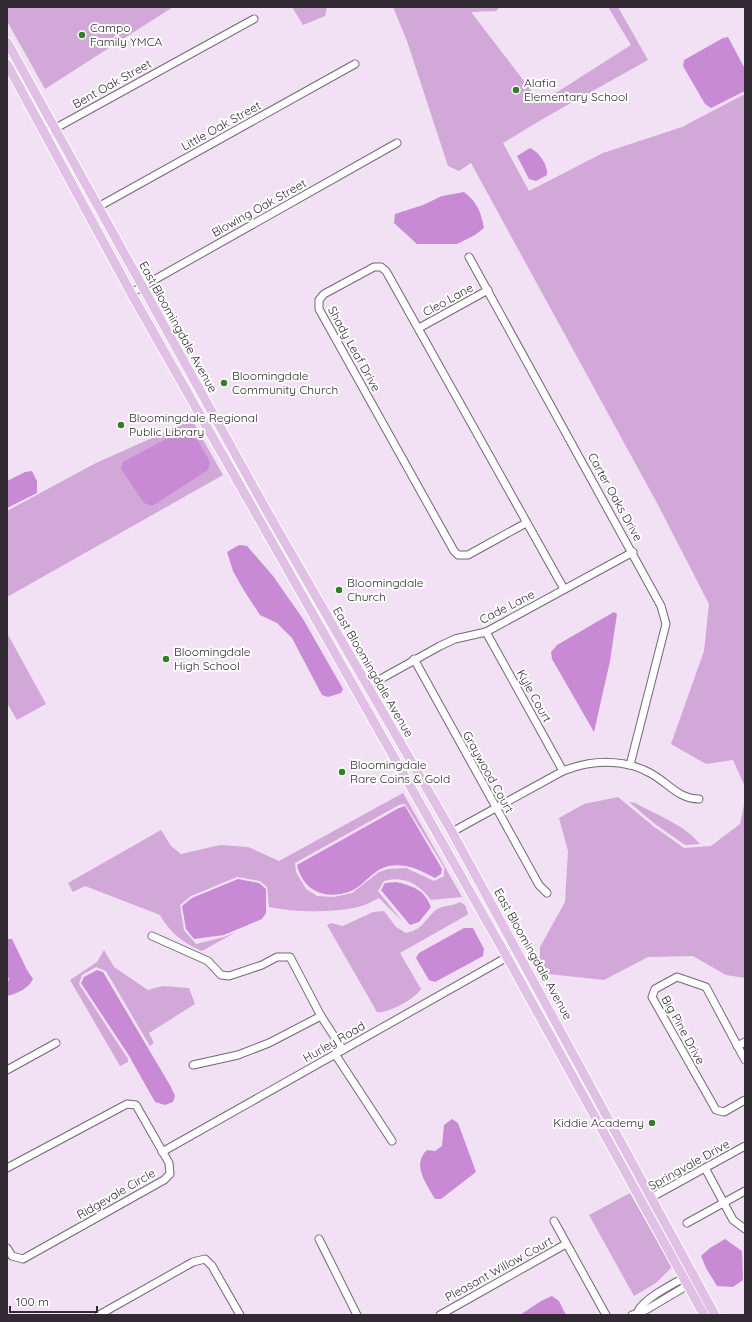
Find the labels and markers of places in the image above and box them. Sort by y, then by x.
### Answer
place label: Campo Family YMCA [90,20,162,49]
marker: Campo Family YMCA [77,30,87,40]
place label: Alafia Elementary School [524,75,628,104]
marker: Alafia Elementary School [511,85,521,95]
place label: Bloomingdale Community Church [232,368,338,397]
marker: Bloomingdale Community Church [219,378,229,388]
place label: Bloomingdale Regional Public Library [129,410,258,439]
marker: Bloomingdale Regional Public Library [116,420,126,430]
place label: Bloomingdale Church [347,575,424,604]
marker: Bloomingdale Church [334,585,344,595]
place label: Bloomingdale High School [174,644,251,673]
marker: Bloomingdale High School [161,654,171,664]
place label: Bloomingdale Rare Coins & Gold [350,757,450,786]
marker: Bloomingdale Rare Coins & Gold [337,767,347,777]
place label: Kiddie Academy [553,1115,644,1130]
marker: Kiddie Academy [647,1118,657,1128]

